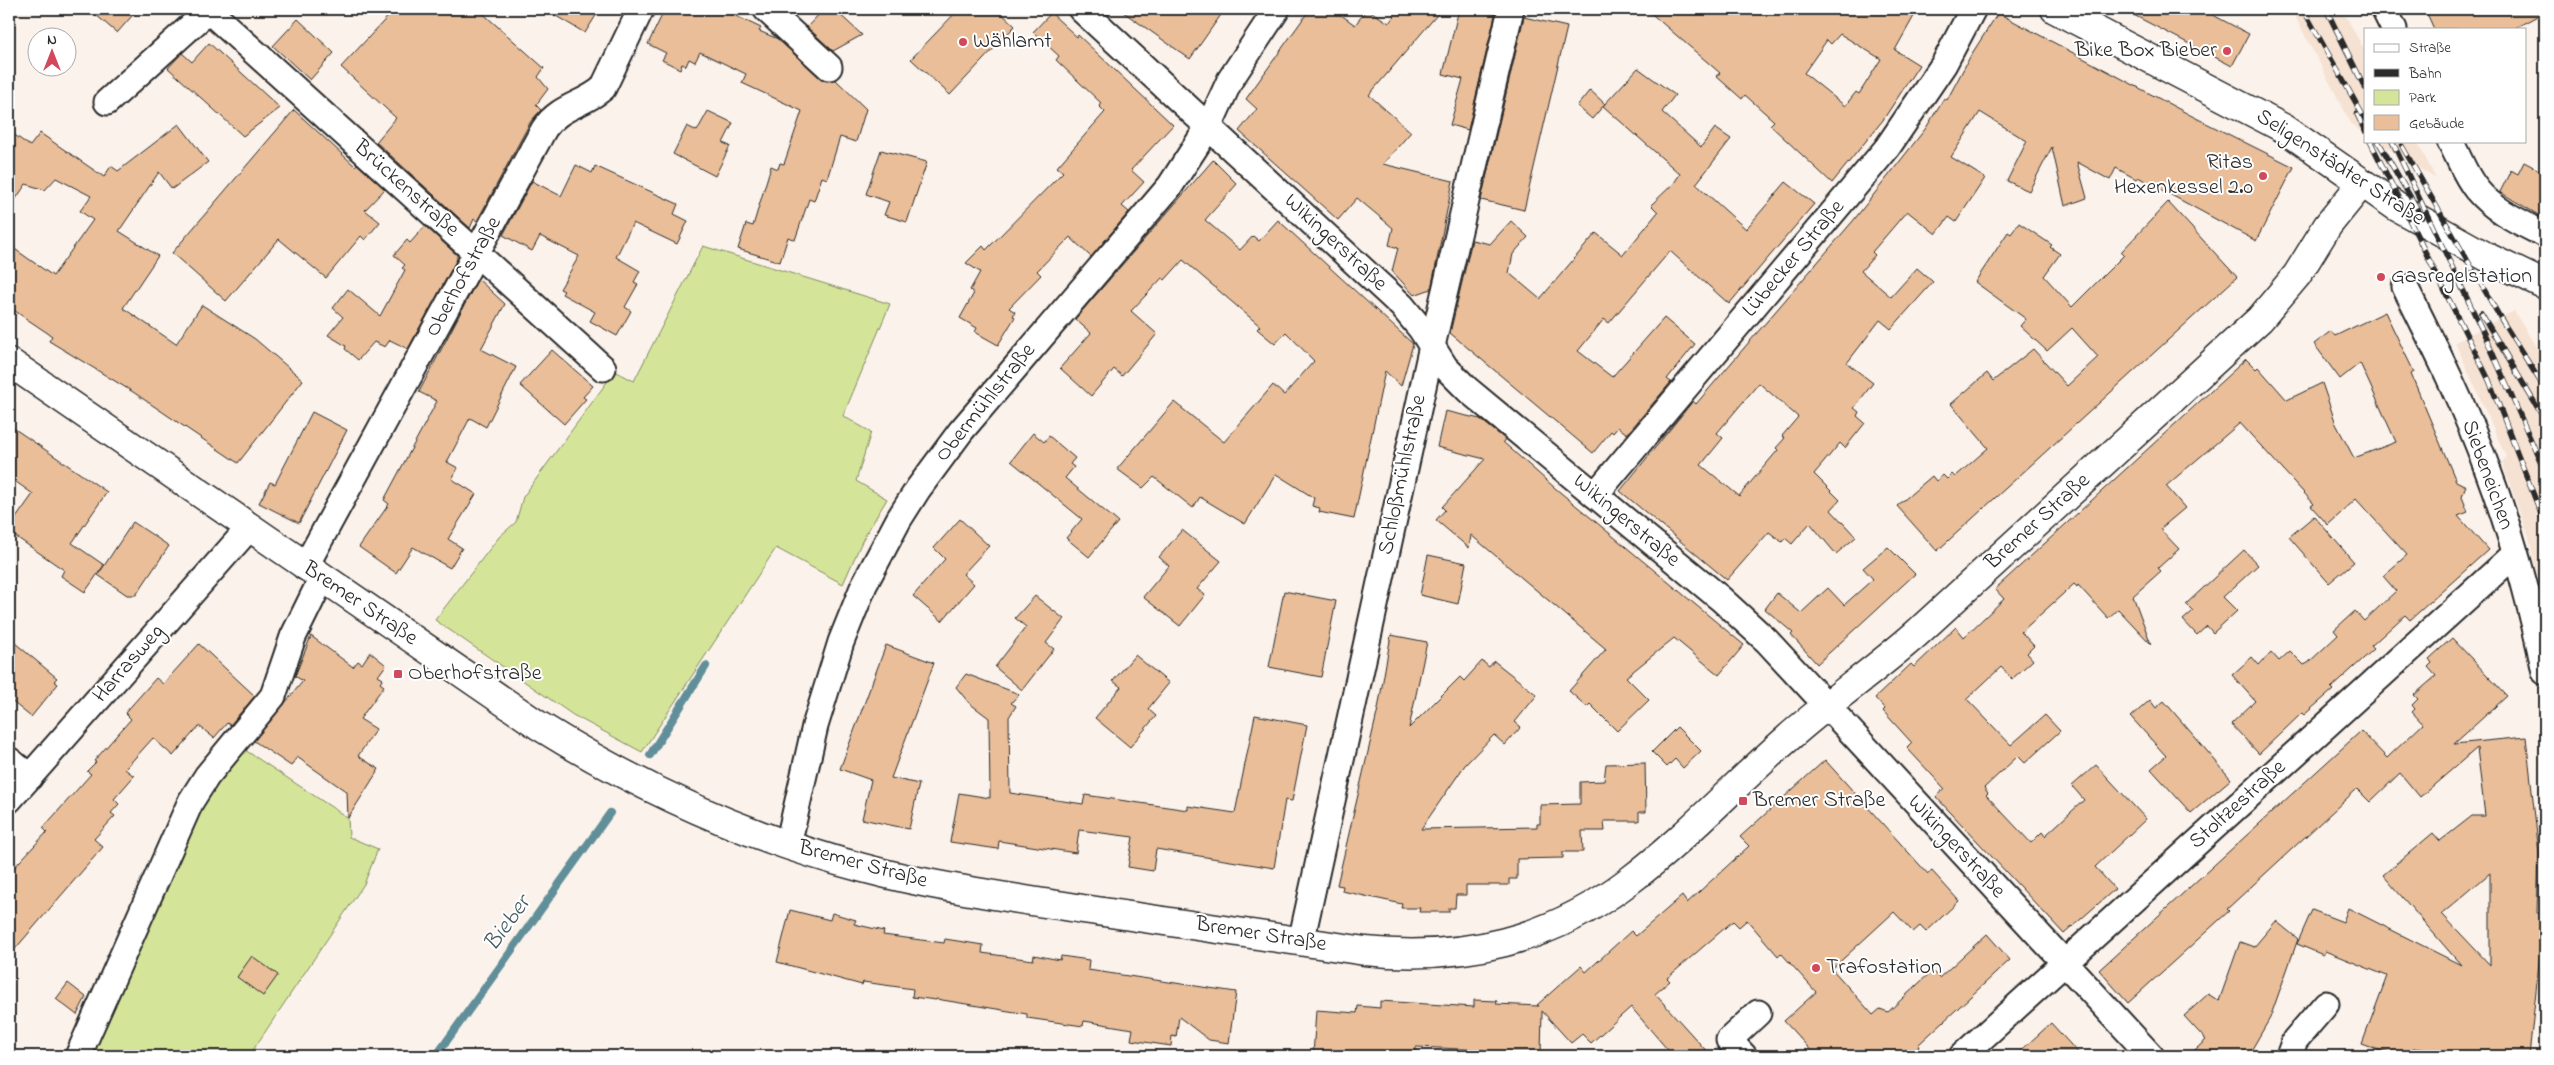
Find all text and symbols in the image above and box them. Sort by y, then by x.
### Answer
place label: Wählamt [973,26,1052,58]
north arrow [28,28,78,78]
legend [2364,28,2526,142]
text: N [47,30,57,51]
place label: Bike Box Bieber [2074,35,2217,67]
marker: Wählamt [957,36,969,48]
text: Straße [2409,37,2451,59]
marker: Bike Box Bieber [2221,45,2233,57]
text: Bahn [2408,63,2442,85]
text: Park [2409,87,2437,109]
street label: Seligenstädter Straße [2249,101,2431,236]
text: Gebäude [2409,113,2465,135]
street label: Brückenstraße [345,132,466,245]
place label: Ritas Hexenkessel 2.0 [2114,147,2253,204]
marker: Ritas Hexenkessel 2.0 [2257,170,2269,182]
street label: Wikingerstraße [1275,186,1394,300]
street label: Lübecker Straße [1735,193,1853,325]
street label: Oberhofstraße [418,211,510,343]
place label: Gasregelstation [2391,261,2532,294]
marker: Gasregelstation [2375,271,2387,283]
street label: Obermühlstraße [928,336,1044,469]
street label: Schloßmühlstraße [1370,392,1436,558]
street label: Siebeneichen [2452,415,2522,535]
street label: Wikingerstraße [1565,466,1687,576]
street label: Bremer Straße [1977,466,2098,579]
street label: Bremer Straße [295,553,424,654]
street label: Harrasweg [86,617,173,711]
place label: Oberhofstraße [408,658,542,690]
marker: Oberhofstraße [392,668,404,680]
street label: Stoltzestraße [2182,752,2294,857]
place label: Bremer Straße [1752,785,1885,817]
street label: Wikingerstraße [1899,788,2013,907]
marker: Bremer Straße [1737,795,1749,807]
street label: Bremer Straße [794,832,931,898]
water label: Bieber [476,887,542,959]
street label: Bremer Straße [1192,909,1329,961]
place label: Trafostation [1826,952,1942,984]
marker: Trafostation [1810,962,1822,974]

